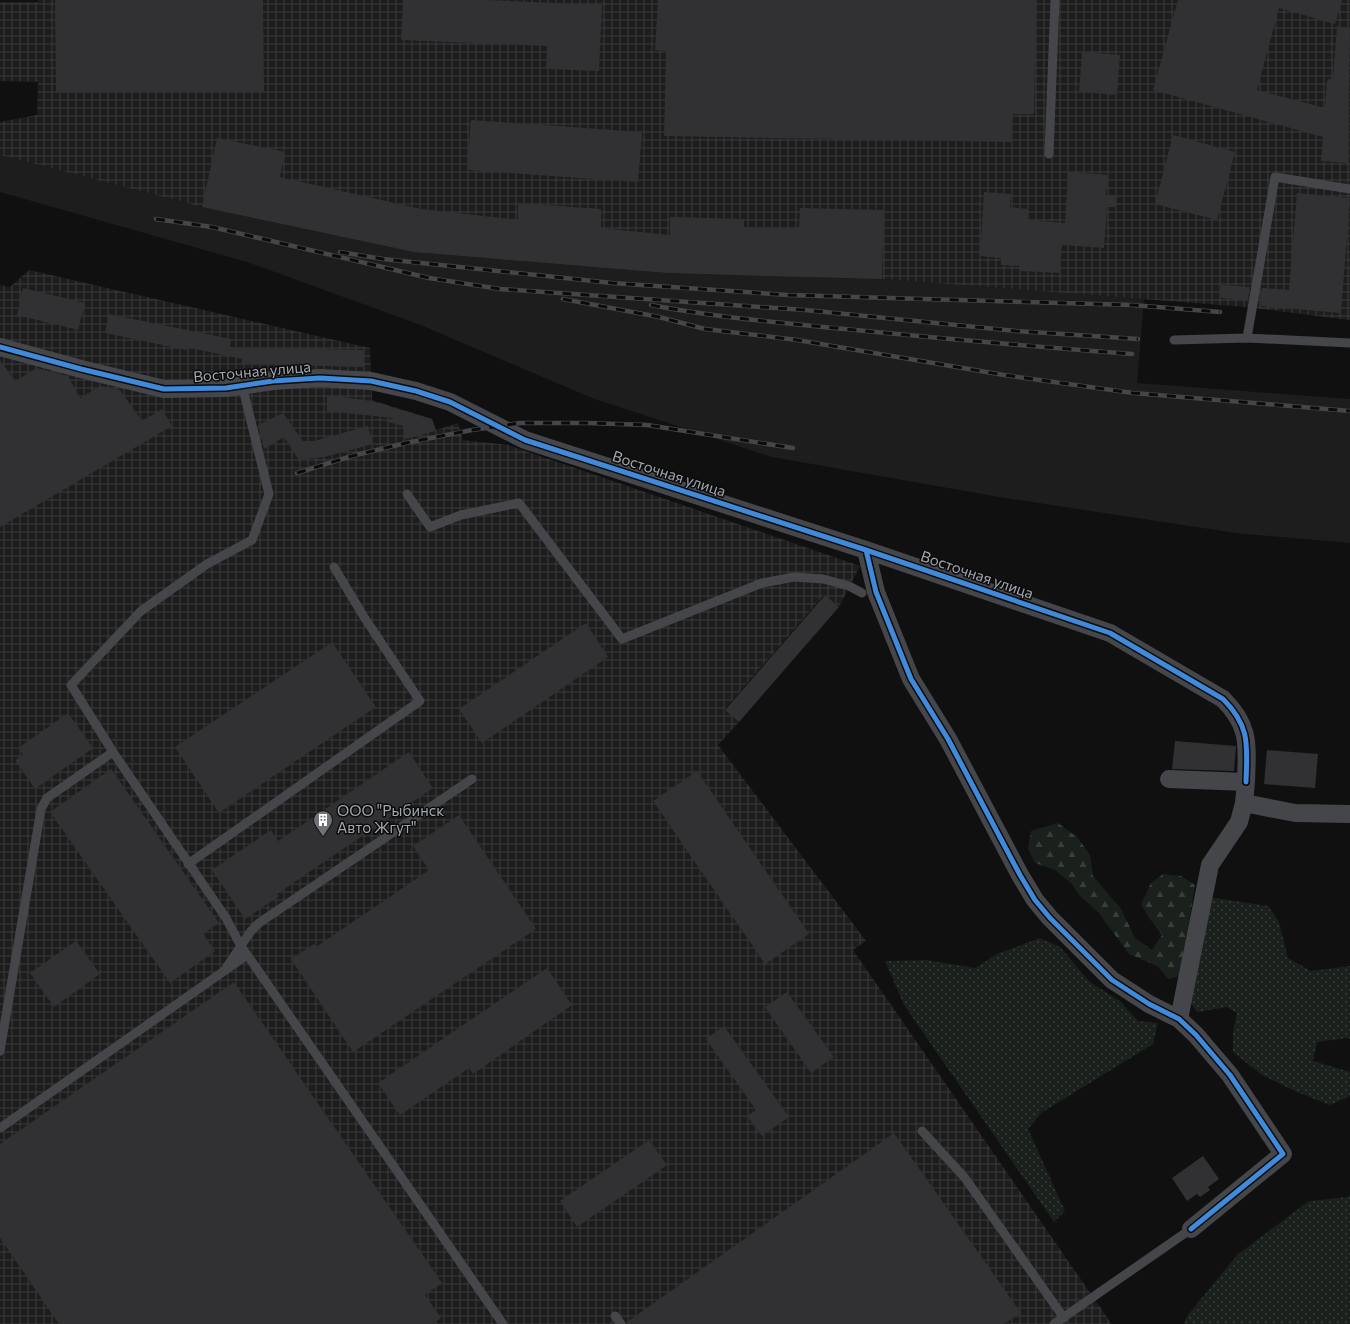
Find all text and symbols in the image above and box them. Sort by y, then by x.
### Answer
street label: Восточная улица [192,357,312,385]
street label: Восточная улица [610,446,728,500]
street label: Восточная улица [919,546,1036,602]
place label: ООО "Рыбинск Авто Жгут" [337,801,444,836]
building icon: ООО "Рыбинск Авто Жгут" [312,809,334,837]

